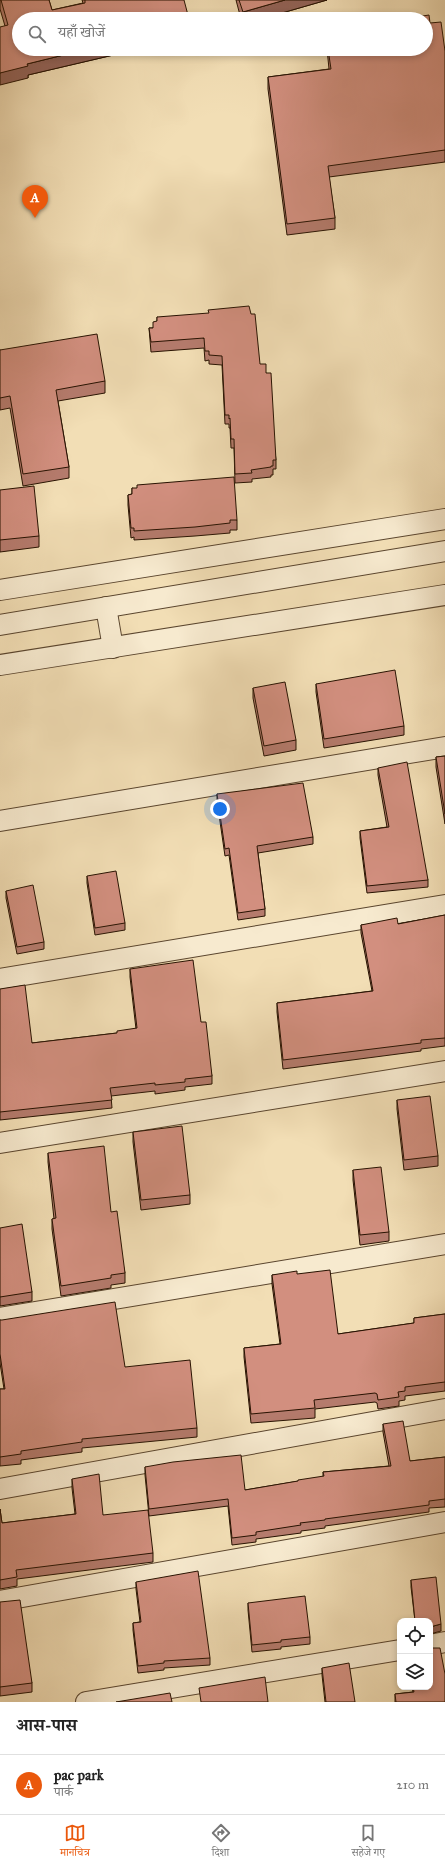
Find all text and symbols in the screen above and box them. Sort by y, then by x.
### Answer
search box [12,12,433,56]
icon: search [26,23,48,45]
text: यहाँ खोजें [58,23,105,41]
pin: A [22,185,48,218]
your location [210,799,230,819]
map controls [397,1618,433,1690]
button: locate [397,1618,433,1654]
button: layers [397,1654,433,1690]
text: आस-पास [16,1715,77,1736]
text: pac park [54,1766,104,1784]
text: A [25,1777,33,1793]
text: 210 m [396,1777,429,1793]
text: पार्क [54,1784,73,1800]
tab: मानचित्र [60,1822,90,1863]
tab: दिशा [210,1822,232,1863]
tab: सहेजे गए [351,1822,385,1863]

